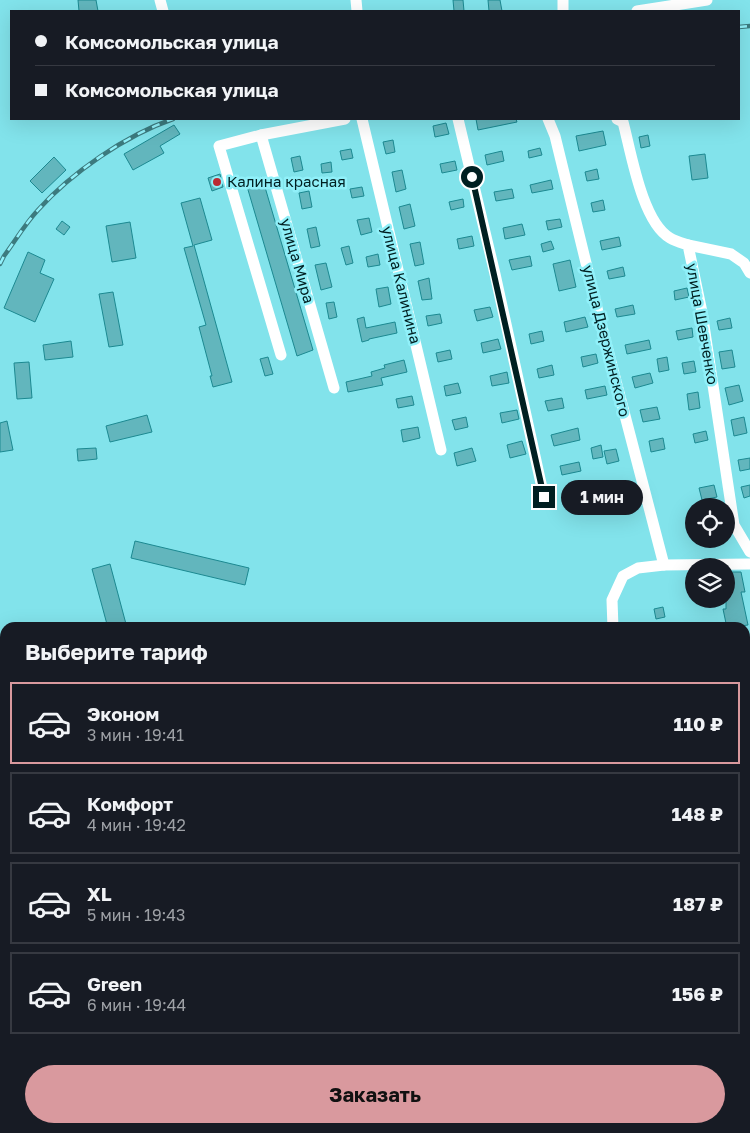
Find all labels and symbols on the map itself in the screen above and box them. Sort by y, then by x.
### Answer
route start [461,166,483,188]
place label: Калина красная [227,172,346,190]
marker: Калина красная [211,176,223,188]
street label: улица Мира [277,216,319,305]
street label: улица Калинина [379,224,425,345]
street label: улица Шевченко [683,262,723,386]
street label: улица Дзержинского [579,263,635,418]
callout: 1 мин [562,480,644,514]
route end [533,486,555,508]

